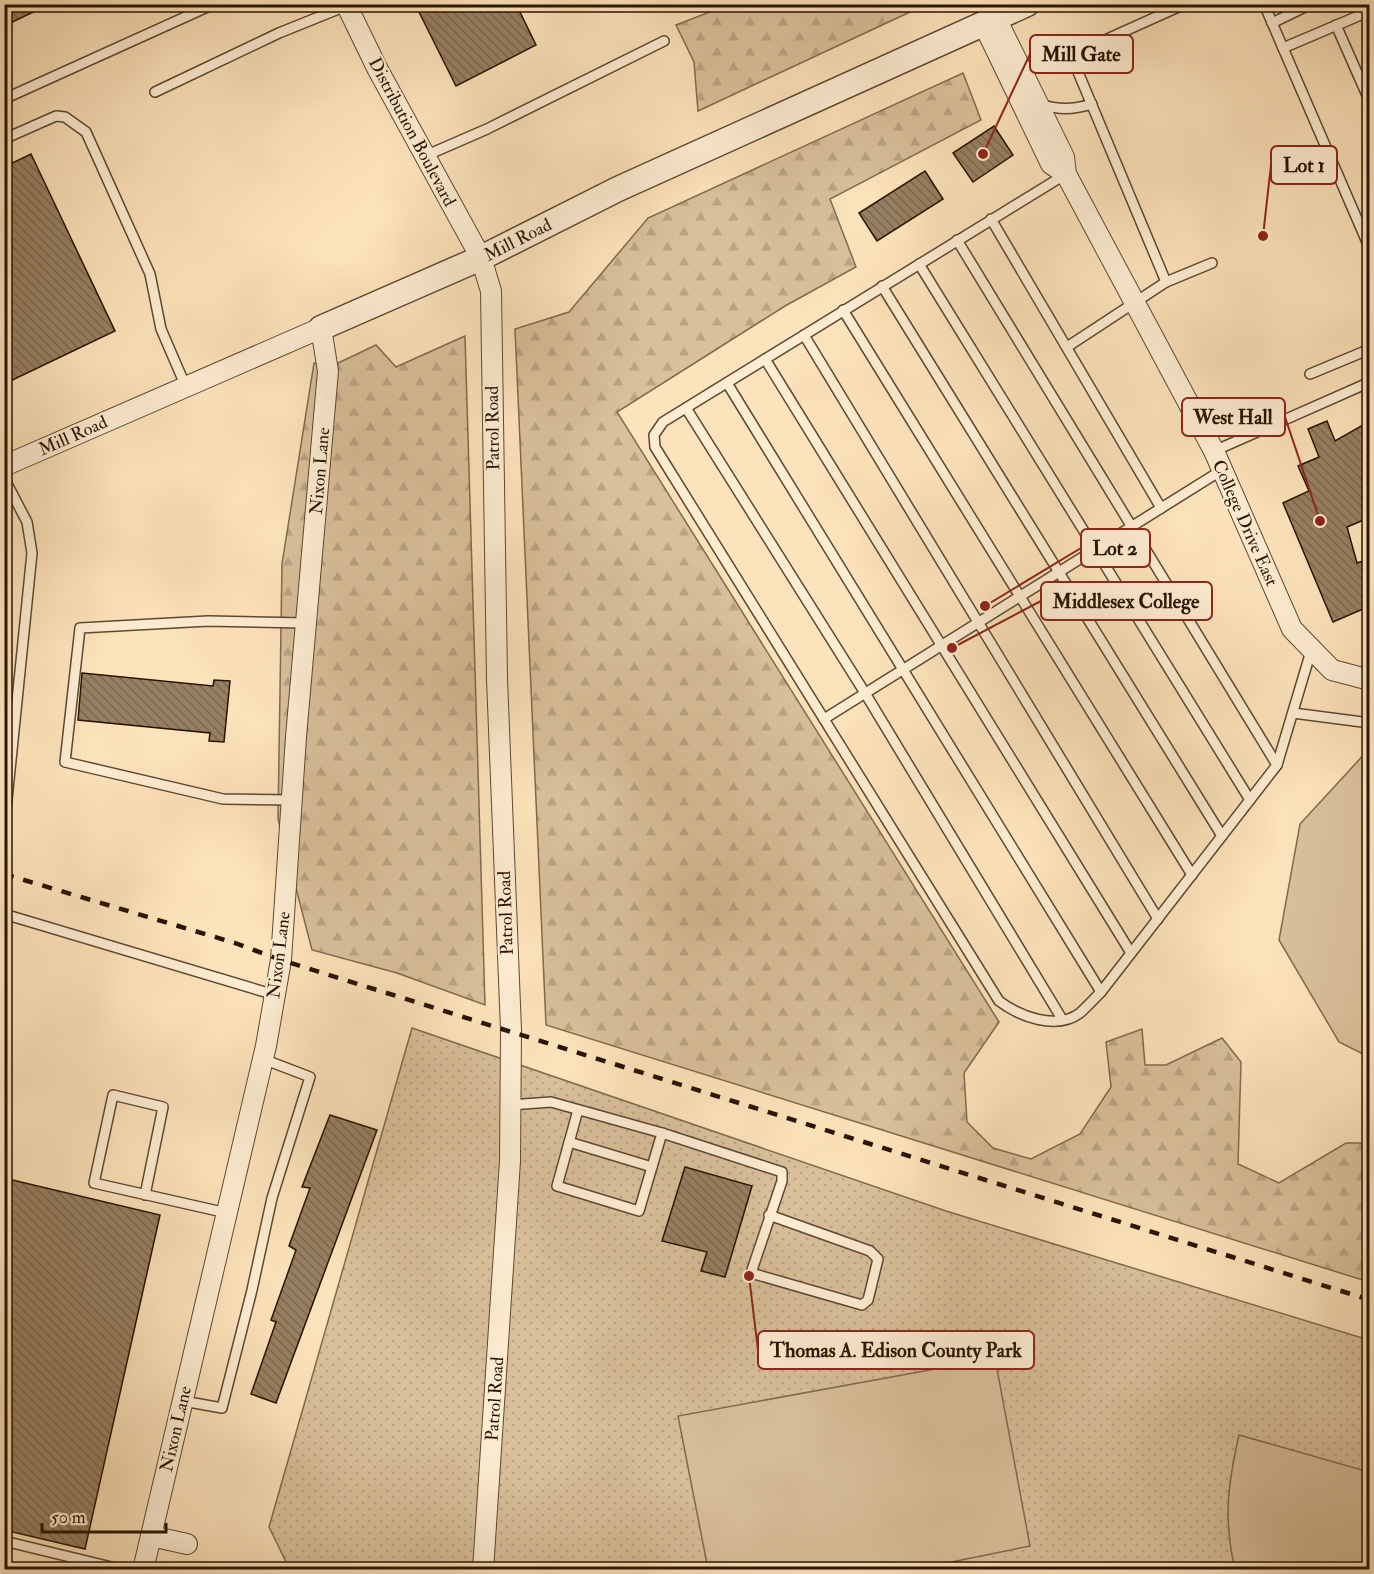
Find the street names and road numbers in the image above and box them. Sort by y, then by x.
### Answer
street label: Distribution Boulevard [363,54,461,211]
street label: Mill Road [480,213,556,267]
street label: Patrol Road [481,385,505,470]
street label: Mill Road [35,411,111,461]
street label: Nixon Lane [305,426,335,516]
street label: College Drive East [1207,456,1283,590]
street label: Patrol Road [493,870,519,956]
street label: Nixon Lane [262,910,296,1000]
street label: Patrol Road [481,1356,509,1442]
street label: Nixon Lane [155,1383,197,1474]

